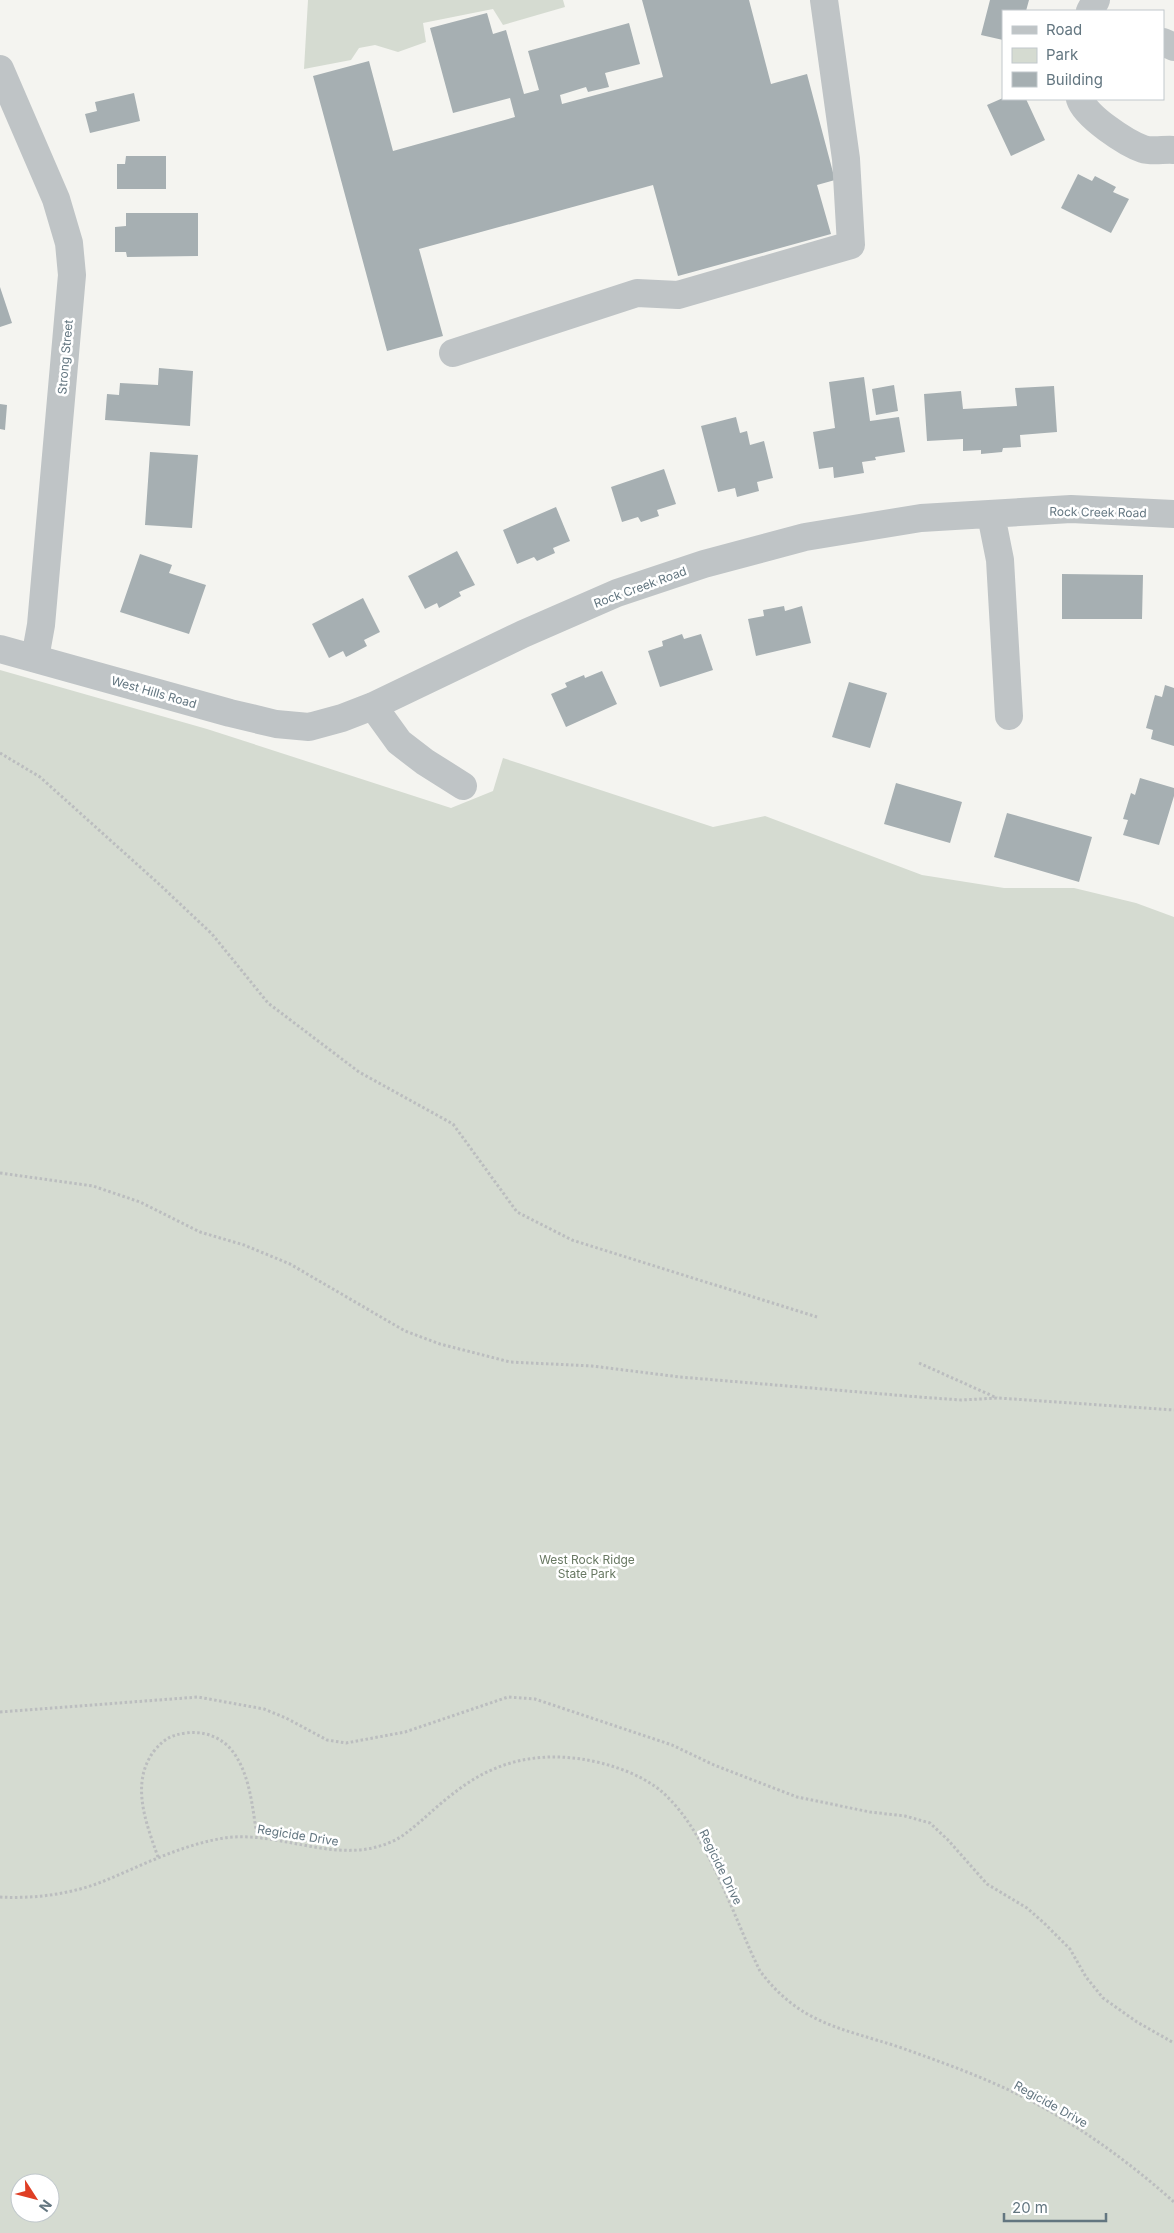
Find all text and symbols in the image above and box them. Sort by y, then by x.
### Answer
legend [1002,10,1164,100]
text: Road [1046,20,1082,39]
text: Park [1046,45,1079,64]
text: Building [1046,70,1103,89]
street label: Strong Street [54,319,76,395]
street label: Rock Creek Road [1049,504,1147,520]
street label: Rock Creek Road [592,563,688,611]
street label: West Hills Road [110,673,198,711]
park label: West Rock Ridge State Park [539,1552,635,1581]
street label: Regicide Drive [256,1821,340,1849]
street label: Regicide Drive [696,1827,746,1907]
street label: Regicide Drive [1011,2078,1091,2130]
north arrow [10,2173,60,2223]
scale bar [1004,2190,1106,2222]
text: N [36,2197,56,2215]
text: 20 m [1012,2198,1048,2217]

